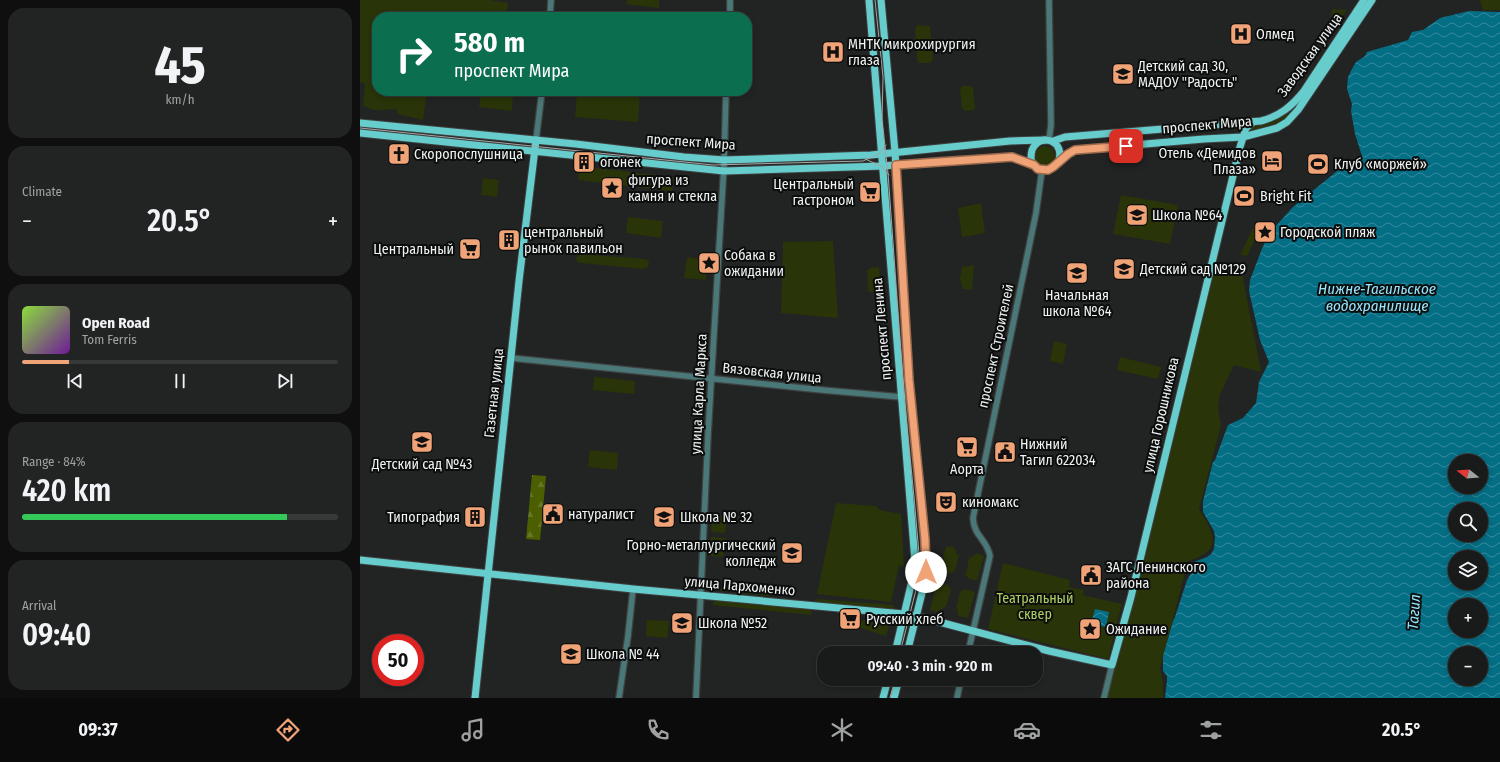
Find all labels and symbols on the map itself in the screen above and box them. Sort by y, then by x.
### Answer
street label: Заводская улица [1274,10,1346,100]
hospital icon: Олмед [1228,21,1254,47]
place label: Олмед [1256,26,1294,43]
place label: МНТК микрохирургия глаза [848,36,976,69]
hospital icon: МНТК микрохирургия глаза [820,39,846,65]
place label: Детский сад 30, МАДОУ "Радость" [1137,58,1237,91]
school or university icon: Детский сад 30, МАДОУ "Радость" [1110,61,1136,87]
street label: проспект Мира [1162,113,1253,137]
pin [1109,129,1143,163]
street label: проспект Мира [646,130,736,154]
church icon: Скоропослушница [386,141,412,167]
place label: Отель «Демидов Плаза» [1158,145,1256,178]
place label: Скоропослушница [414,146,523,163]
hotel icon: Отель «Демидов Плаза» [1259,148,1285,174]
building icon: огонек [571,149,597,175]
sports icon: Клуб «моржей» [1305,151,1331,177]
place label: огонек [600,154,641,171]
place label: Клуб «моржей» [1334,156,1427,173]
place label: фигура из камня и стекла [628,172,717,205]
place icon: фигура из камня и стекла [599,175,625,201]
place label: Центральный гастроном [773,176,854,209]
supermarket icon: Центральный гастроном [857,179,883,205]
sports icon: Bright Fit [1231,183,1257,209]
place label: Bright Fit [1260,188,1312,205]
school or university icon: Школа №64 [1124,202,1150,228]
place label: Школа №64 [1152,207,1223,224]
place icon: Городской пляж [1252,219,1278,245]
place label: центральный рынок павильон [524,224,623,257]
place label: Городской пляж [1280,224,1375,241]
building icon: центральный рынок павильон [496,227,522,253]
supermarket icon: Центральный [457,236,483,262]
place label: Центральный [373,241,454,258]
place label: Собака в ожидании [724,247,784,280]
place icon: Собака в ожидании [696,250,722,276]
school or university icon: Детский сад №129 [1111,256,1137,282]
school or university icon: Начальная школа №64 [1064,260,1090,286]
place label: Детский сад №129 [1139,261,1246,278]
street label: проспект Ленина [869,277,895,381]
water label: Нижне-Тагильское водохранилище [1318,280,1436,315]
street label: проспект Строителей [975,282,1017,410]
place label: Начальная школа №64 [1043,287,1112,320]
street label: улица Карла Маркса [687,333,711,455]
street label: Газетная улица [481,347,507,439]
street label: улица Горошникова [1139,355,1183,474]
street label: Вязовская улица [722,359,823,387]
school or university icon: Детский сад №43 [409,429,435,455]
supermarket icon: Аорта [954,434,980,460]
place label: Нижний Тагил 622034 [1020,436,1096,469]
public building icon: Нижний Тагил 622034 [992,439,1018,465]
north arrow [1448,454,1488,494]
place label: Детский сад №43 [371,456,472,473]
place label: Аорта [950,461,984,478]
theatre icon: киномакс [933,489,959,515]
place label: киномакс [962,494,1019,511]
public building icon: натуралист [540,501,566,527]
building icon: Типография [462,504,488,530]
school or university icon: Школа № 32 [651,504,677,530]
place label: натуралист [568,506,635,523]
place label: Типография [387,509,460,526]
place label: Школа № 32 [680,509,752,526]
place label: Горно-металлургический колледж [627,537,776,570]
school or university icon: Горно-металлургический колледж [779,540,805,566]
position arrow [905,551,947,593]
place label: ЗАГС Ленинского района [1106,559,1206,592]
public building icon: ЗАГС Ленинского района [1078,562,1104,588]
street label: улица Пархоменко [684,573,796,599]
park label: Театральный сквер [997,590,1073,623]
water label: Тагил [1404,593,1424,630]
supermarket icon: Русский хлеб [837,606,863,632]
school or university icon: Школа №52 [669,610,695,636]
place label: Русский хлеб [866,611,944,628]
place label: Школа №52 [698,615,767,632]
place icon: Ожидание [1077,616,1103,642]
place label: Ожидание [1106,621,1167,638]
speed limit sign: 50 [372,634,424,686]
school or university icon: Школа № 44 [558,641,584,667]
place label: Школа № 44 [586,646,660,663]

